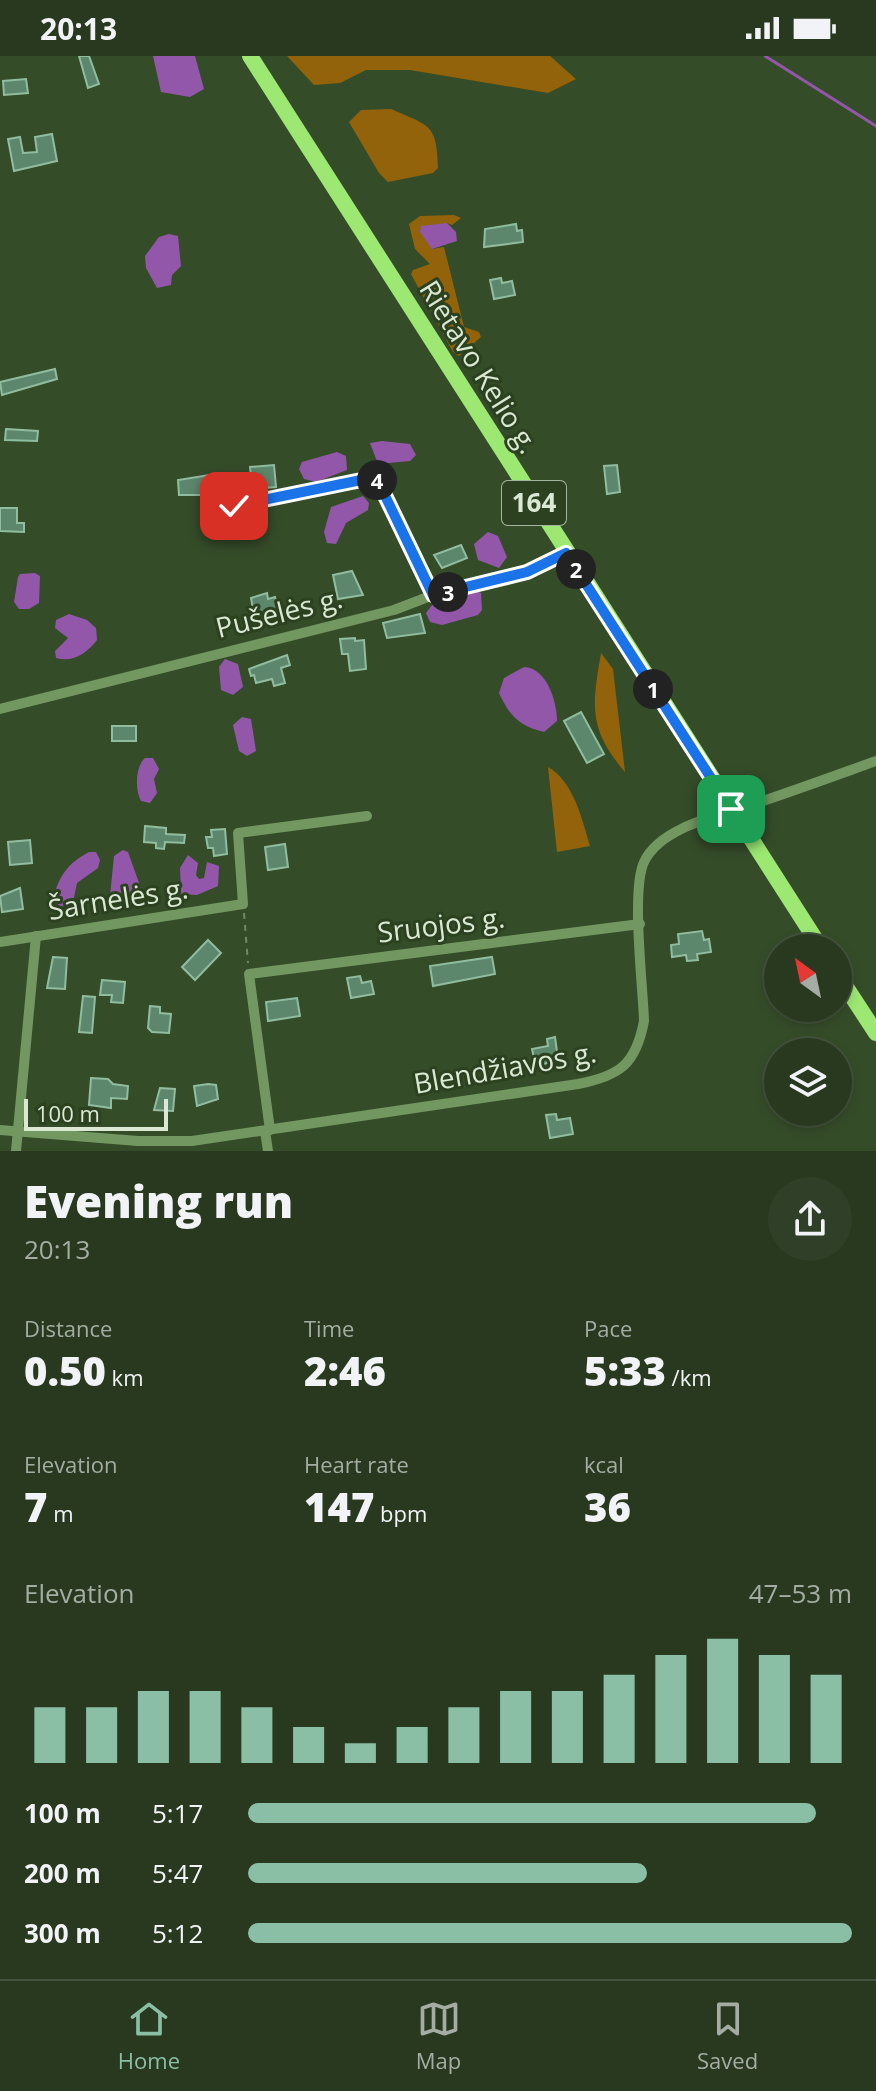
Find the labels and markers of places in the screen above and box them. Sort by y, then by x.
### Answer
pin: 4 [357,460,397,500]
pin [200,472,268,540]
pin: 2 [556,549,596,589]
pin: 3 [428,572,468,612]
pin: 1 [633,669,673,709]
pin [697,775,765,843]

